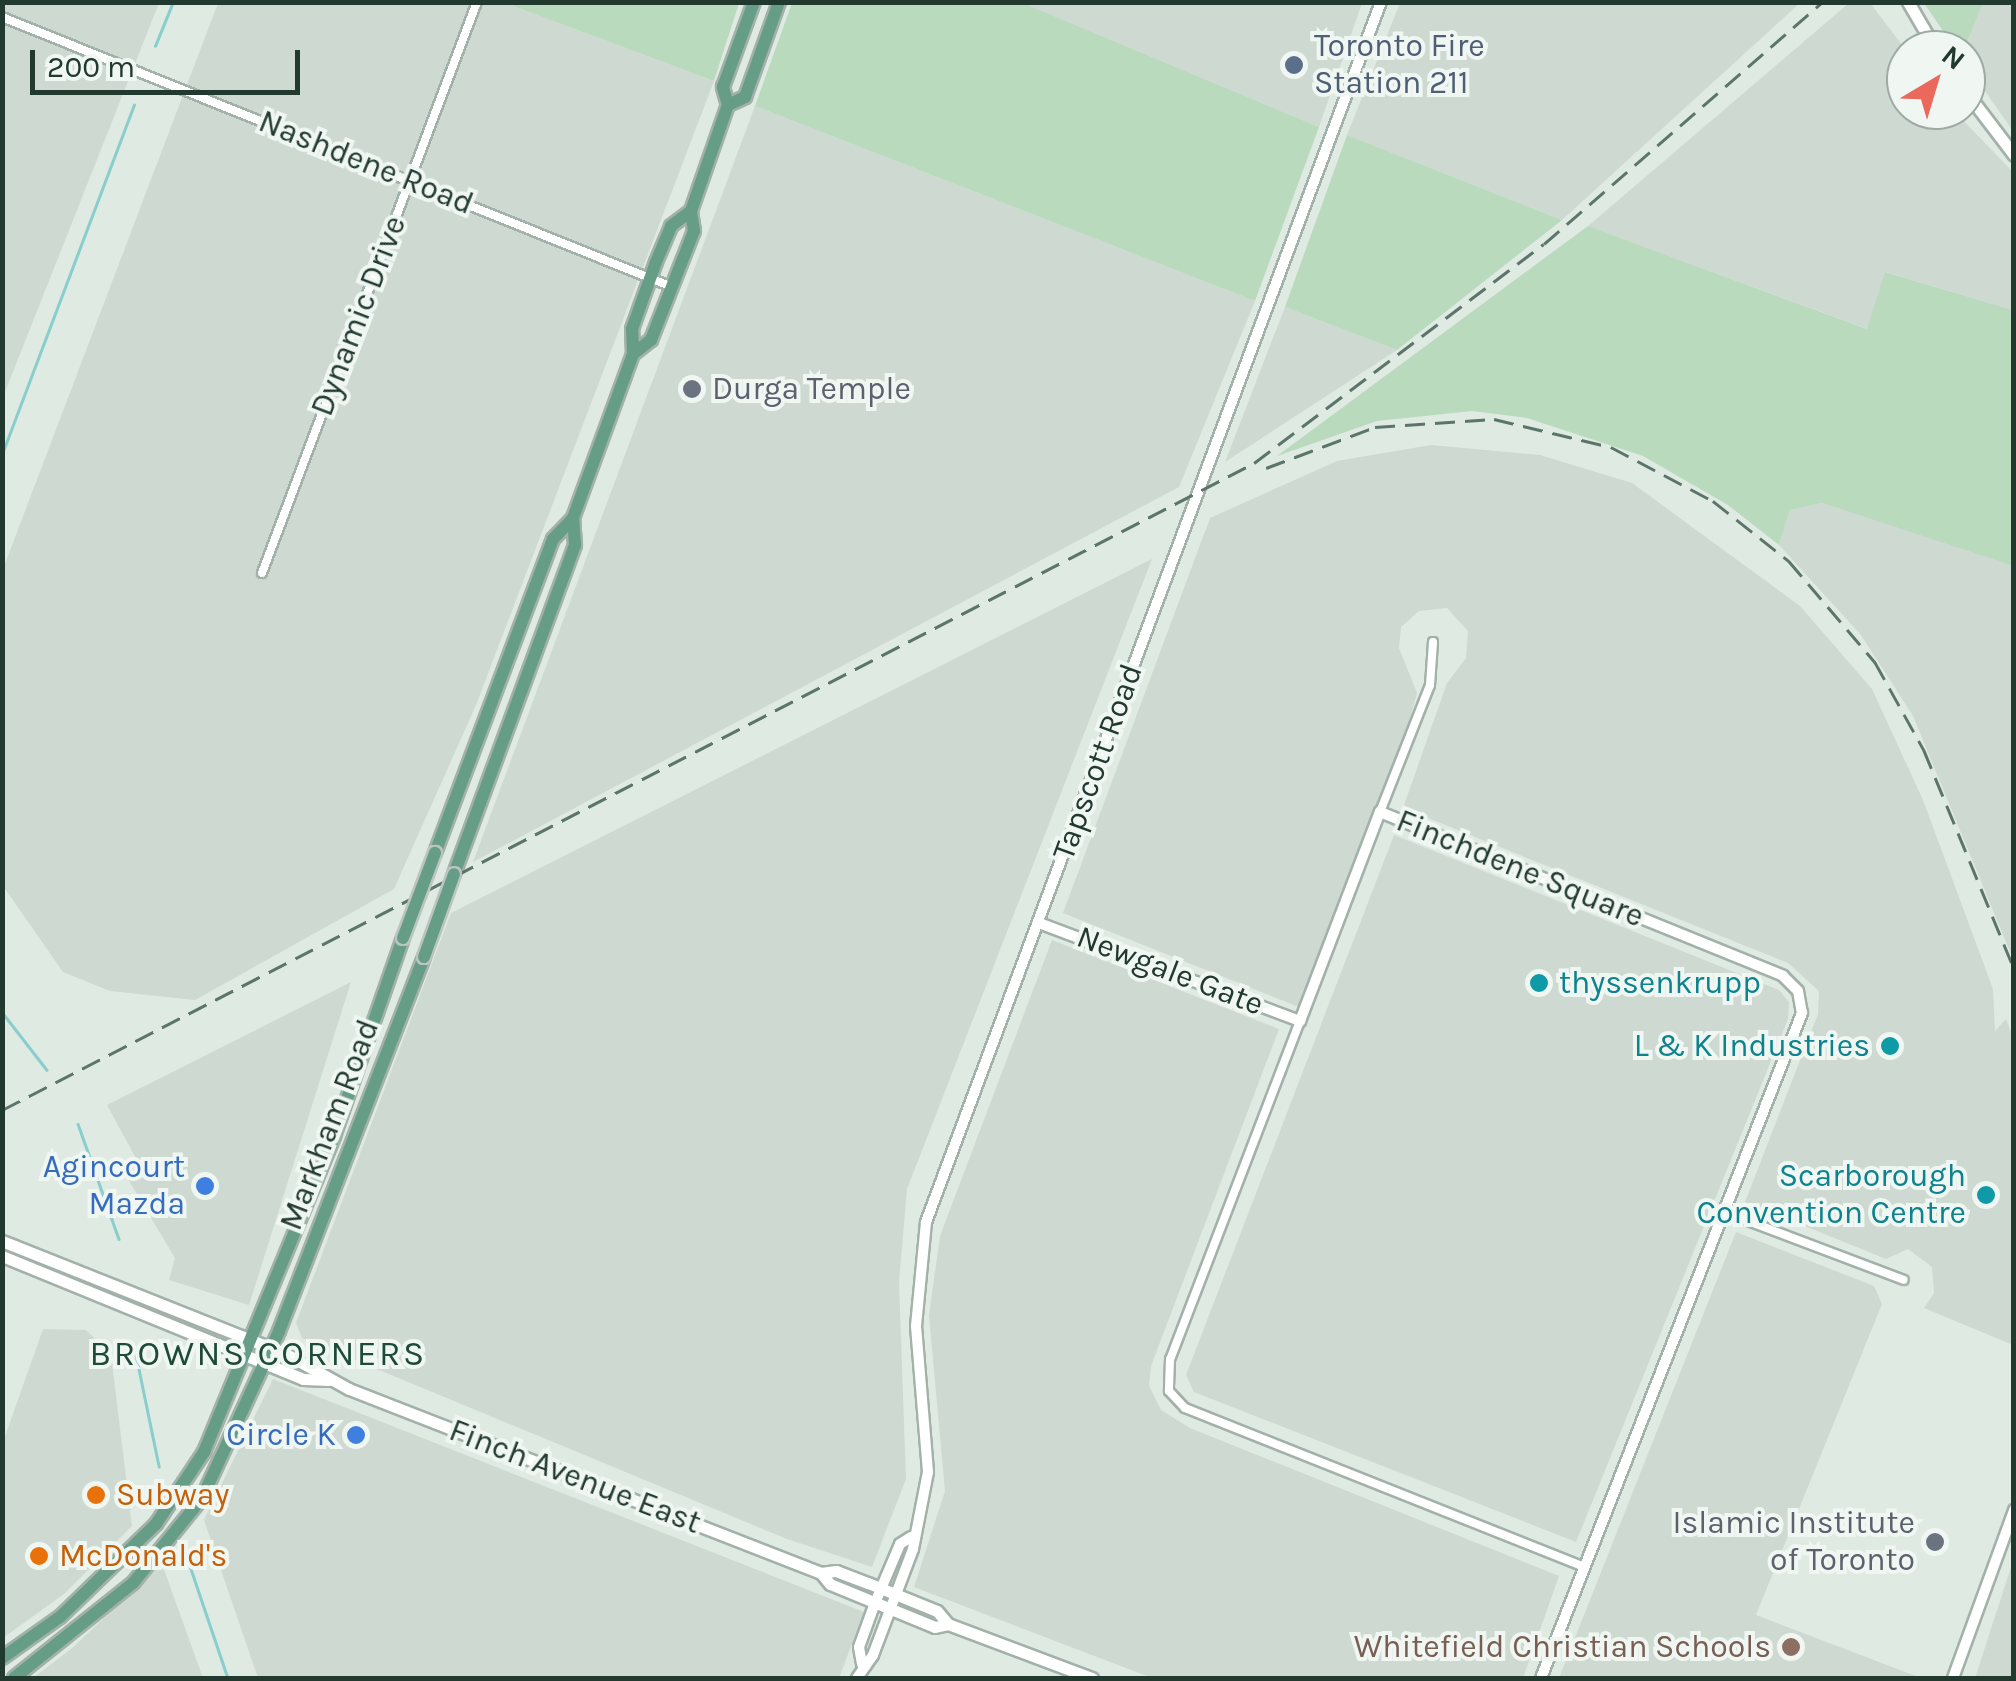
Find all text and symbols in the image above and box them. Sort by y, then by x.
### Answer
place label: Toronto Fire Station 211 [1314,28,1485,103]
scale bar [35,30,305,92]
north arrow [1886,30,1986,130]
text: N [1935,38,1972,77]
text: 200 m [47,49,135,85]
marker: Toronto Fire Station 211 [1283,54,1305,76]
street label: Nashdene Road [253,102,479,224]
street label: Dynamic Drive [303,211,415,421]
place label: Durga Temple [712,370,911,408]
marker: Durga Temple [681,378,703,400]
street label: Tapscott Road [1045,659,1151,865]
street label: Finchdene Square [1391,802,1649,936]
street label: Newgale Gate [1071,918,1269,1024]
place label: thyssenkrupp [1559,964,1761,1002]
marker: thyssenkrupp [1528,972,1550,994]
street label: Markham Road [272,1014,388,1236]
place label: L & K Industries [1634,1027,1870,1065]
marker: L & K Industries [1879,1035,1901,1057]
place label: Agincourt Mazda [43,1149,185,1224]
place label: Scarborough Convention Centre [1696,1158,1966,1233]
marker: Agincourt Mazda [194,1175,216,1197]
marker: Scarborough Convention Centre [1975,1184,1997,1206]
district label: BROWNS CORNERS [89,1333,427,1375]
street label: Finch Avenue East [444,1411,706,1543]
place label: Circle K [226,1416,336,1454]
marker: Circle K [345,1424,367,1446]
place label: Subway [116,1476,229,1514]
marker: Subway [85,1484,107,1506]
place label: Islamic Institute of Toronto [1673,1505,1915,1580]
marker: Islamic Institute of Toronto [1924,1531,1946,1553]
place label: McDonald's [59,1537,227,1575]
marker: McDonald's [28,1545,50,1567]
place label: Whitefield Christian Schools [1354,1628,1771,1666]
marker: Whitefield Christian Schools [1780,1636,1802,1658]

